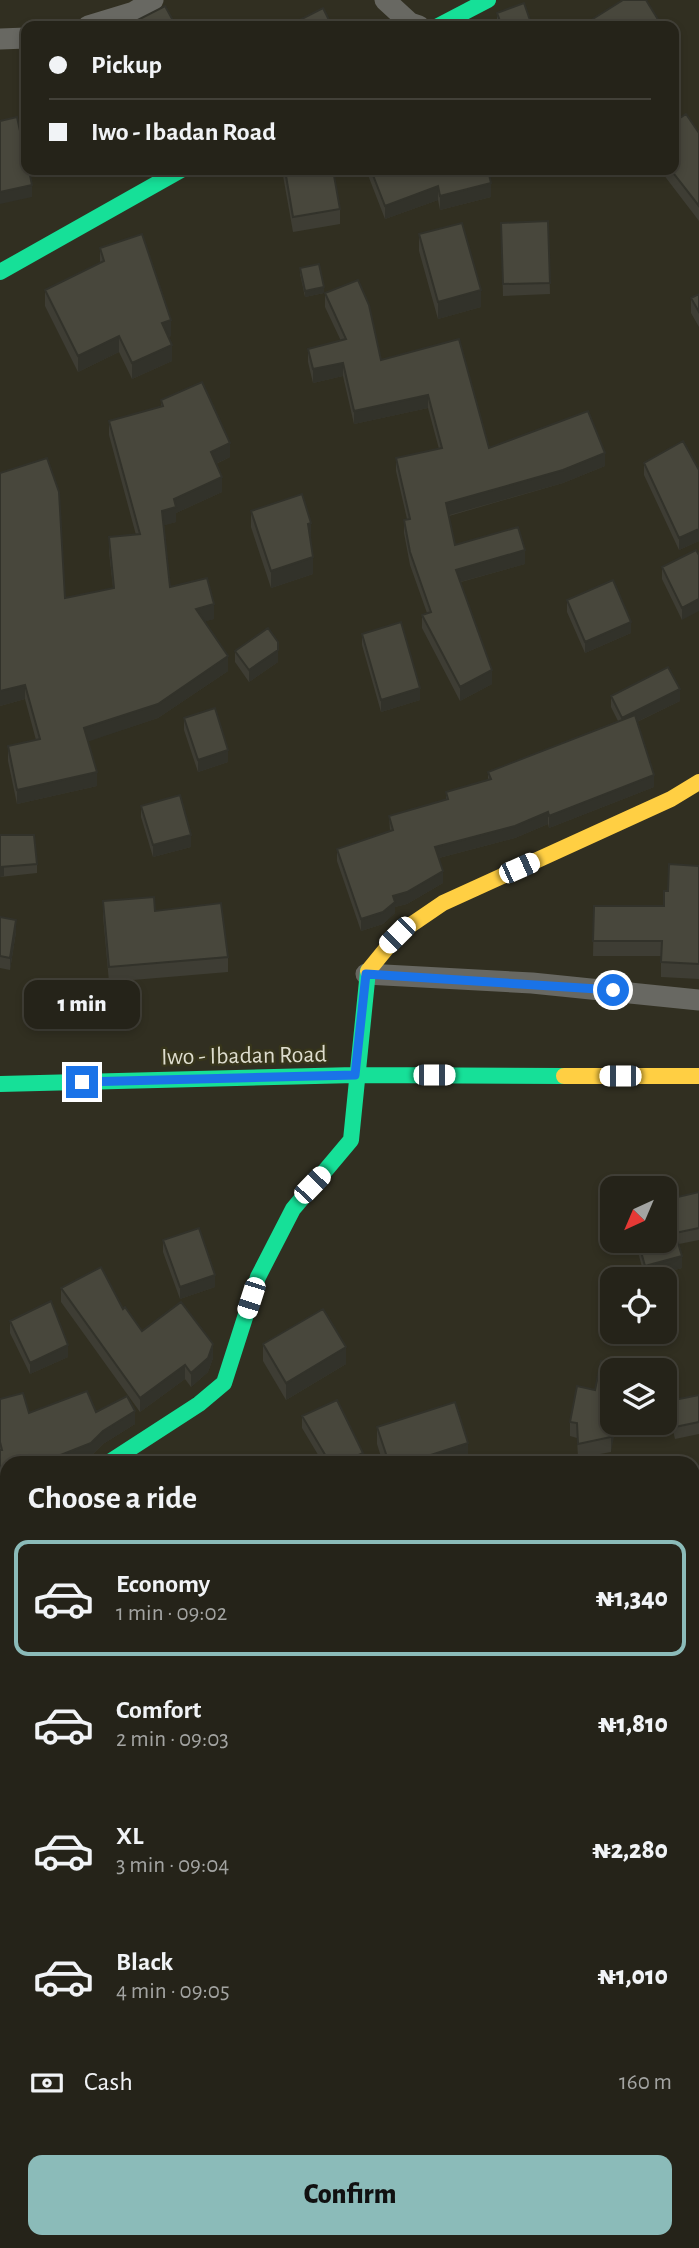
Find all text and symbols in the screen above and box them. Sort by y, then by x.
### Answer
text: Pickup [91,52,162,78]
text: Iwo - Ibadan Road [91,119,276,145]
car [496,850,543,886]
car [375,913,420,957]
route start [597,974,629,1006]
callout: 1 min [24,981,140,1030]
text: 1 min [58,993,106,1016]
street label: Iwo - Ibadan Road [161,1043,327,1069]
car [414,1065,456,1086]
route end [66,1066,98,1098]
car [600,1066,642,1087]
car [290,1163,335,1207]
north arrow [600,1176,677,1253]
map controls [600,1176,677,1435]
button: locate [600,1267,677,1344]
car [235,1275,268,1321]
button: layers [600,1358,677,1435]
text: Choose a ride [28,1482,197,1514]
icon: car [32,1567,95,1630]
text: Economy [116,1571,210,1597]
text: ₦1,340 [596,1585,668,1611]
text: 1 min · 09:02 [116,1602,227,1625]
icon: car [32,1693,95,1756]
text: Comfort [116,1697,201,1723]
text: ₦1,810 [598,1711,668,1737]
text: 2 min · 09:03 [116,1728,229,1751]
icon: car [32,1819,95,1882]
text: XL [116,1823,143,1849]
text: ₦2,280 [592,1837,668,1863]
text: 3 min · 09:04 [116,1854,229,1877]
icon: car [32,1945,95,2008]
text: Black [116,1949,173,1975]
text: ₦1,010 [597,1963,668,1989]
text: 4 min · 09:05 [116,1980,230,2003]
icon: cash [28,2064,66,2102]
text: Cash [84,2069,133,2095]
text: 160 m [619,2071,672,2094]
button: Confirm [28,2155,672,2235]

